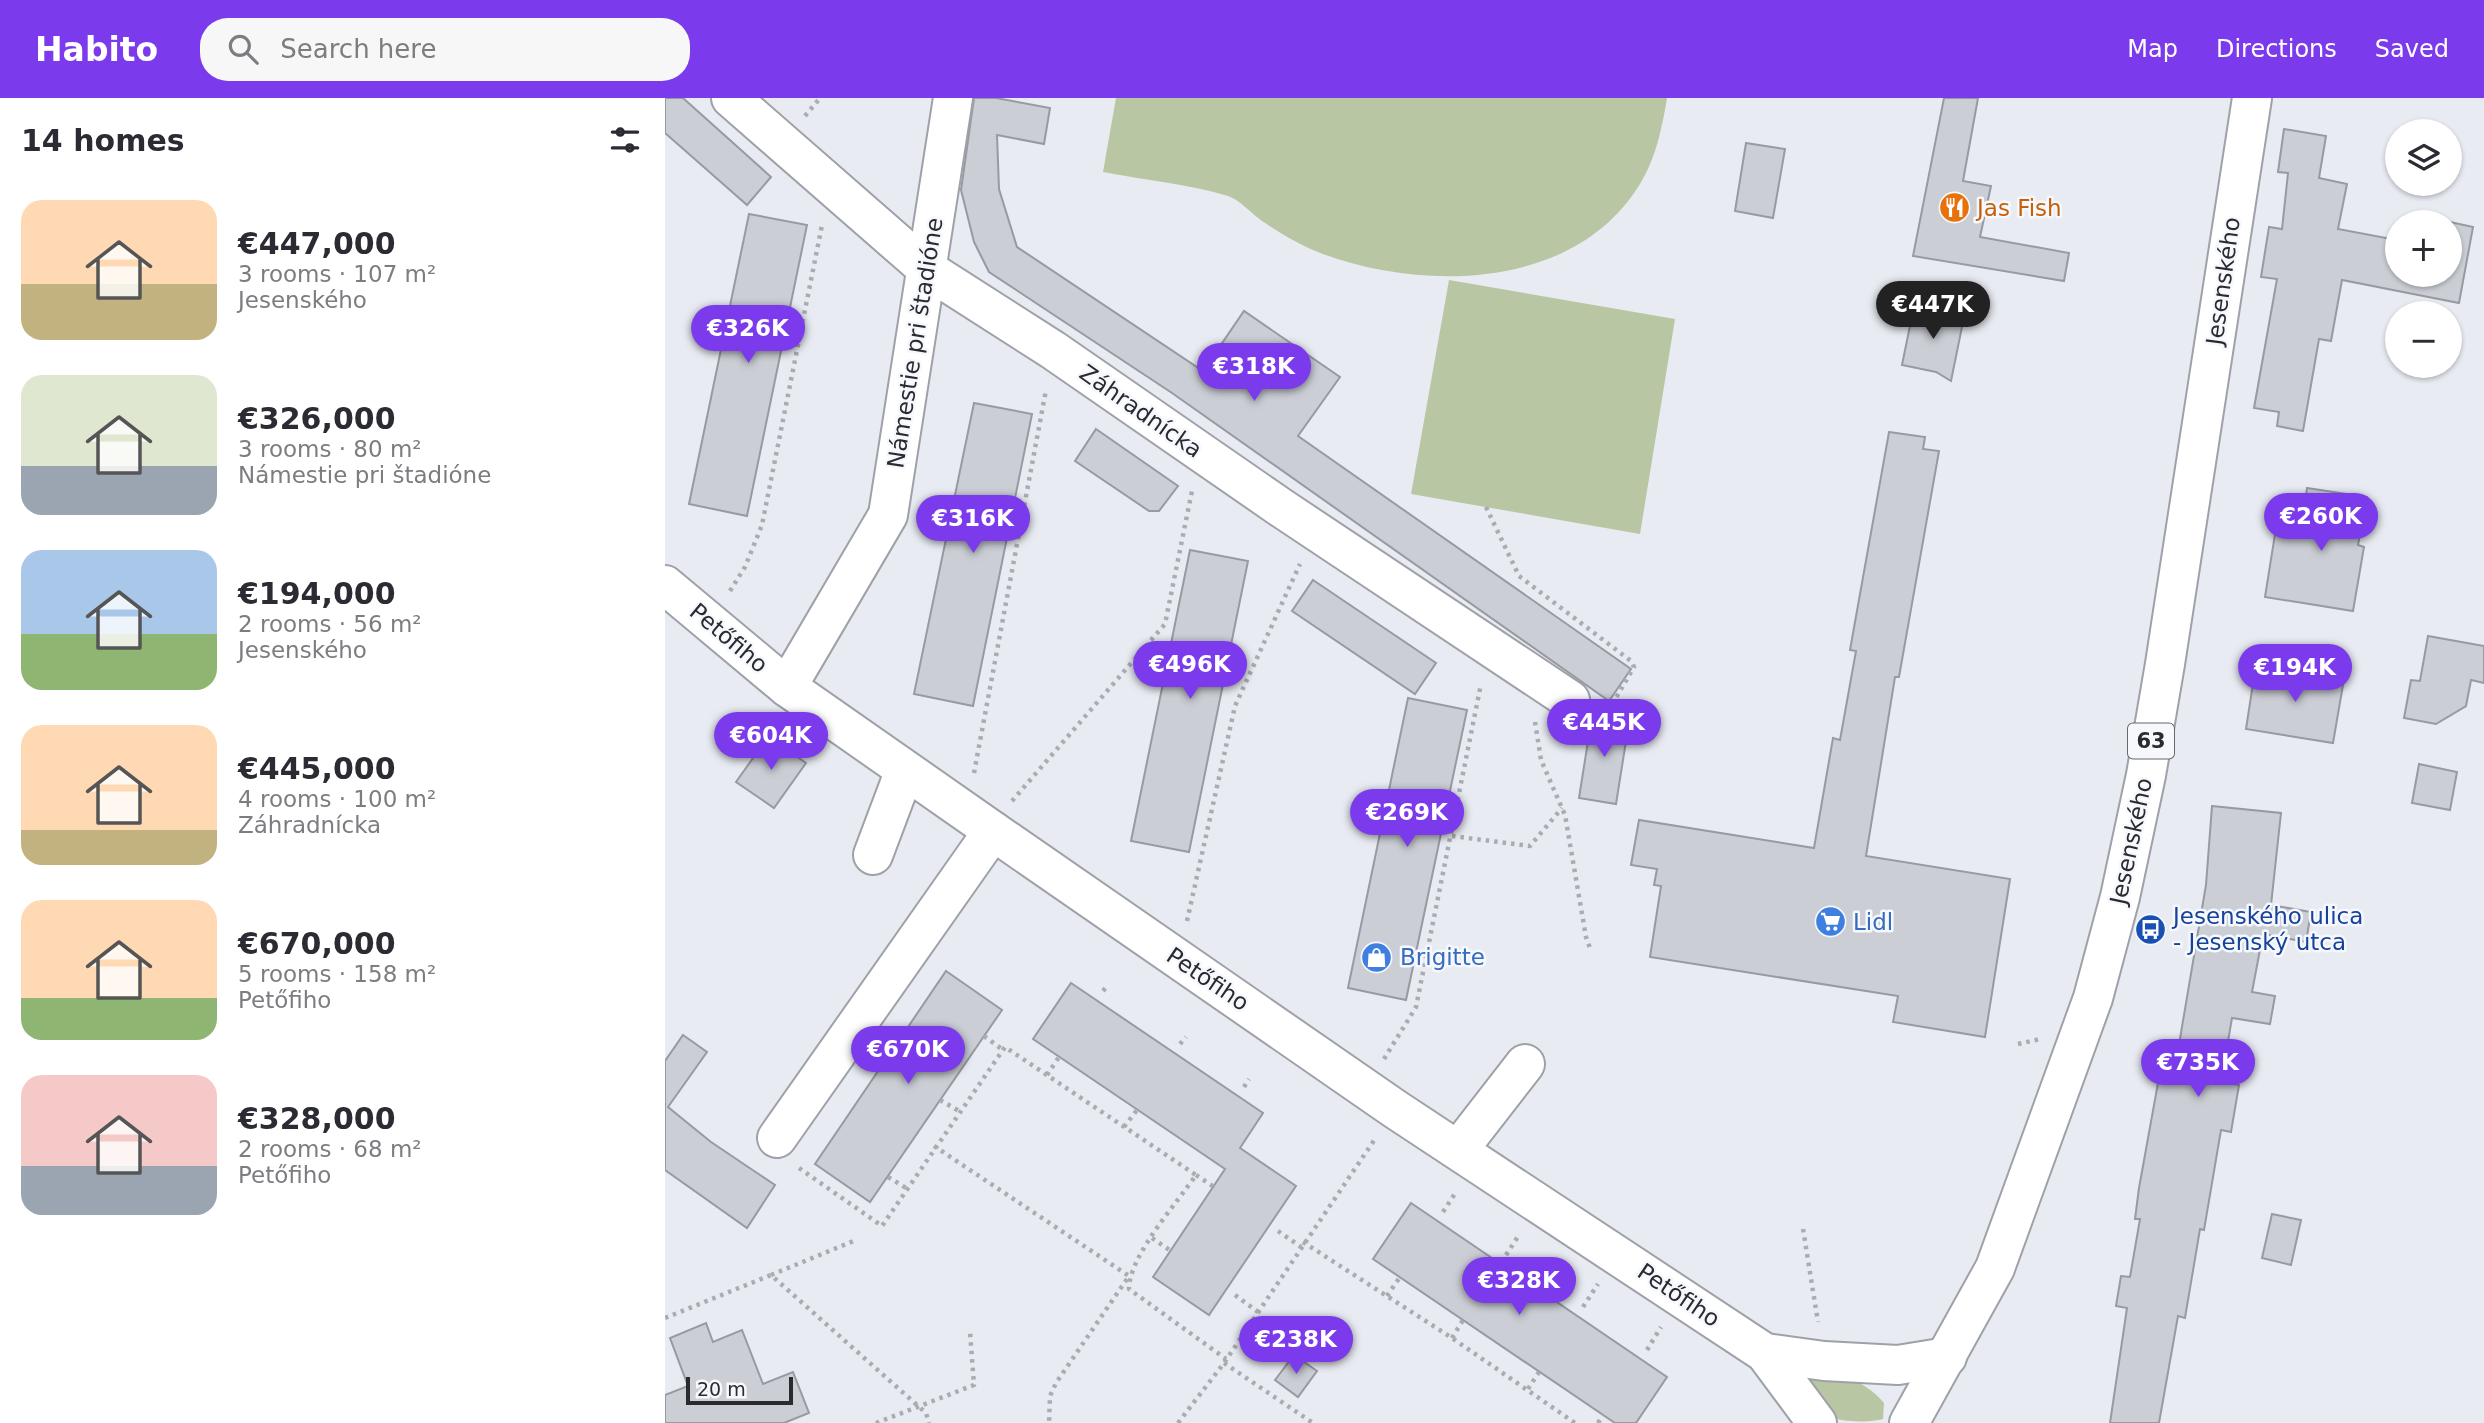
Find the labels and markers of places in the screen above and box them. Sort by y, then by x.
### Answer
restaurant icon: Jas Fish [1937,191,1971,225]
place label: Jas Fish [1975,195,2062,221]
pin: €447K [1884,282,1982,341]
pin: €326K [699,306,797,365]
pin: €318K [1205,344,1303,403]
pin: €260K [2272,494,2370,553]
pin: €316K [924,496,1022,555]
pin: €496K [1141,642,1239,701]
pin: €194K [2246,644,2344,704]
pin: €445K [1555,700,1653,759]
pin: €604K [722,712,820,772]
pin: €269K [1358,790,1456,849]
place label: Jesenského ulica - Jesenský utca [2171,903,2363,955]
supermarket icon: Lidl [1813,905,1847,939]
place label: Lidl [1853,909,1893,935]
bus stop icon: Jesenského ulica - Jesenský utca [2133,912,2167,946]
shop icon: Brigitte [1360,940,1394,974]
place label: Brigitte [1400,944,1485,970]
pin: €670K [859,1026,957,1086]
pin: €735K [2149,1040,2247,1099]
pin: €328K [1470,1258,1568,1317]
pin: €238K [1247,1316,1345,1376]

